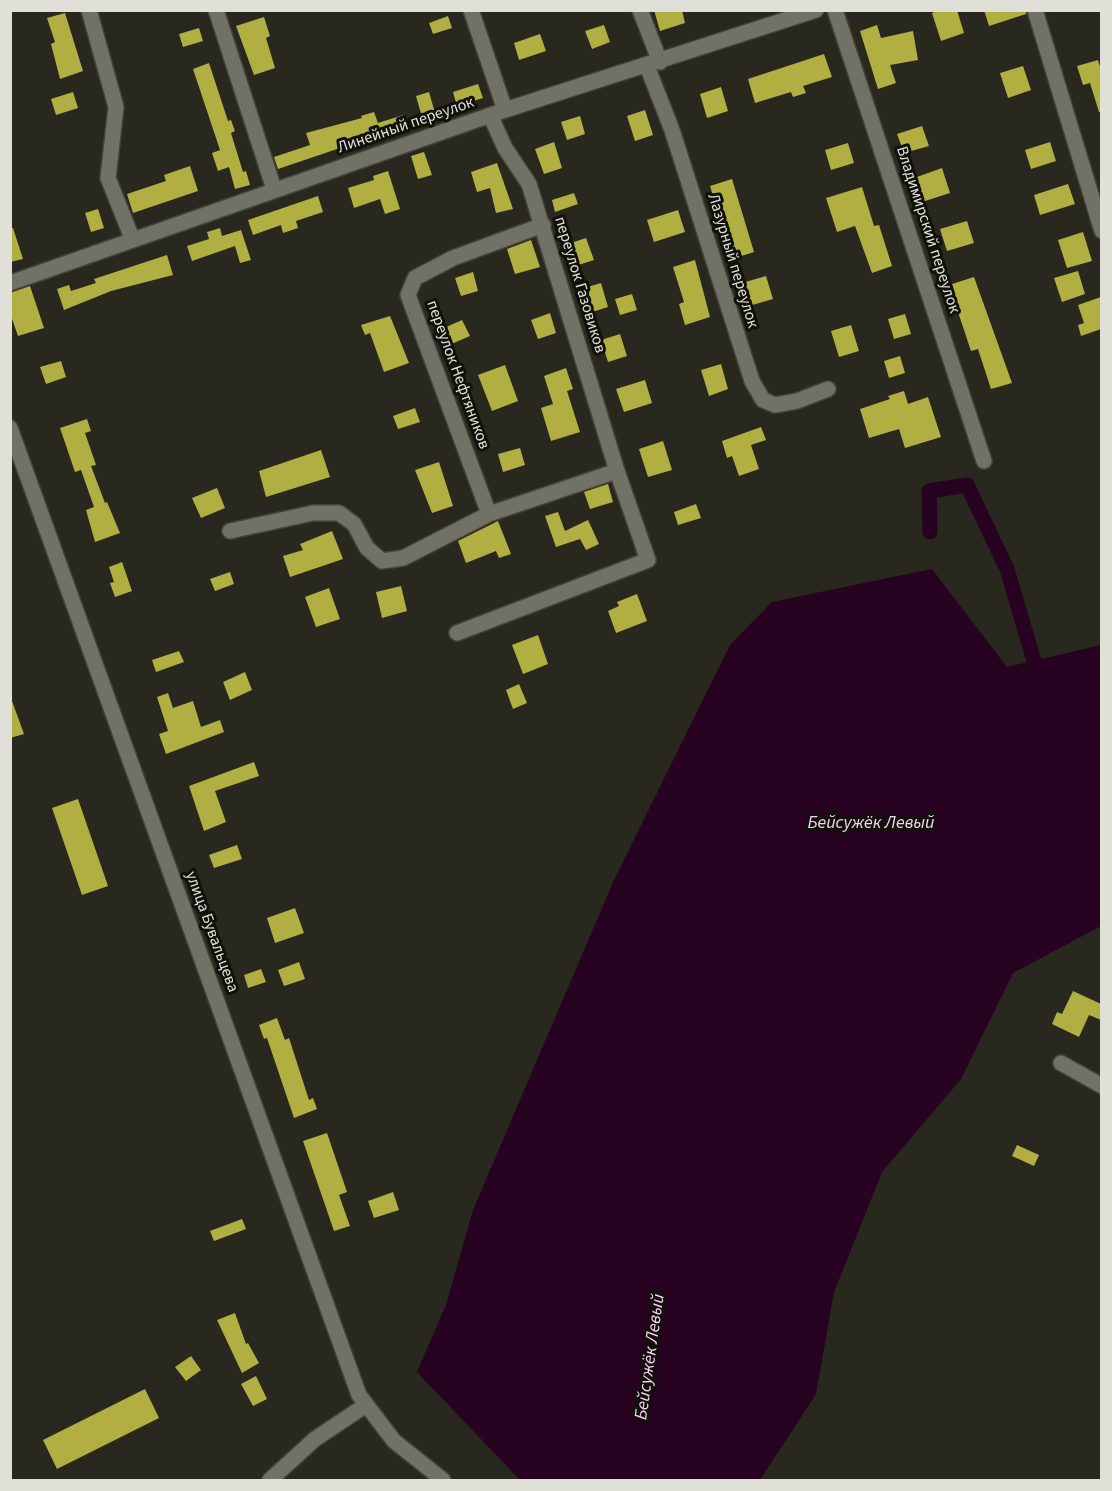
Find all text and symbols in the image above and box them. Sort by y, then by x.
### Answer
street label: Линейный переулок [335,94,477,158]
street label: Владимирский переулок [891,144,963,316]
street label: Лазурный переулок [702,191,762,331]
street label: переулок Газовиков [549,215,609,355]
street label: переулок Нефтяников [421,298,493,452]
water label: Бейсужёк Левый [808,813,934,835]
street label: улица Бувальцева [180,869,242,995]
water label: Бейсужёк Левый [631,1293,671,1421]

